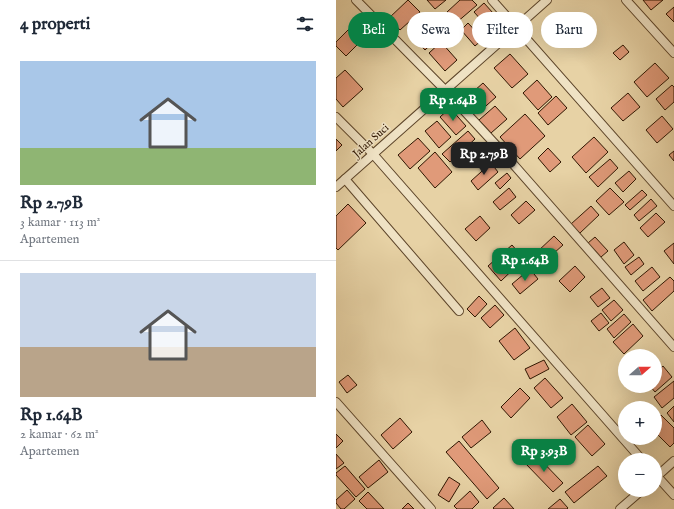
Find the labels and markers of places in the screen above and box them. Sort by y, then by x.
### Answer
pin: Rp 1.64B [412,88,494,122]
pin: Rp 2.79B [443,142,525,176]
pin: Rp 1.64B [484,248,566,282]
pin: Rp 3.93B [503,439,585,473]

